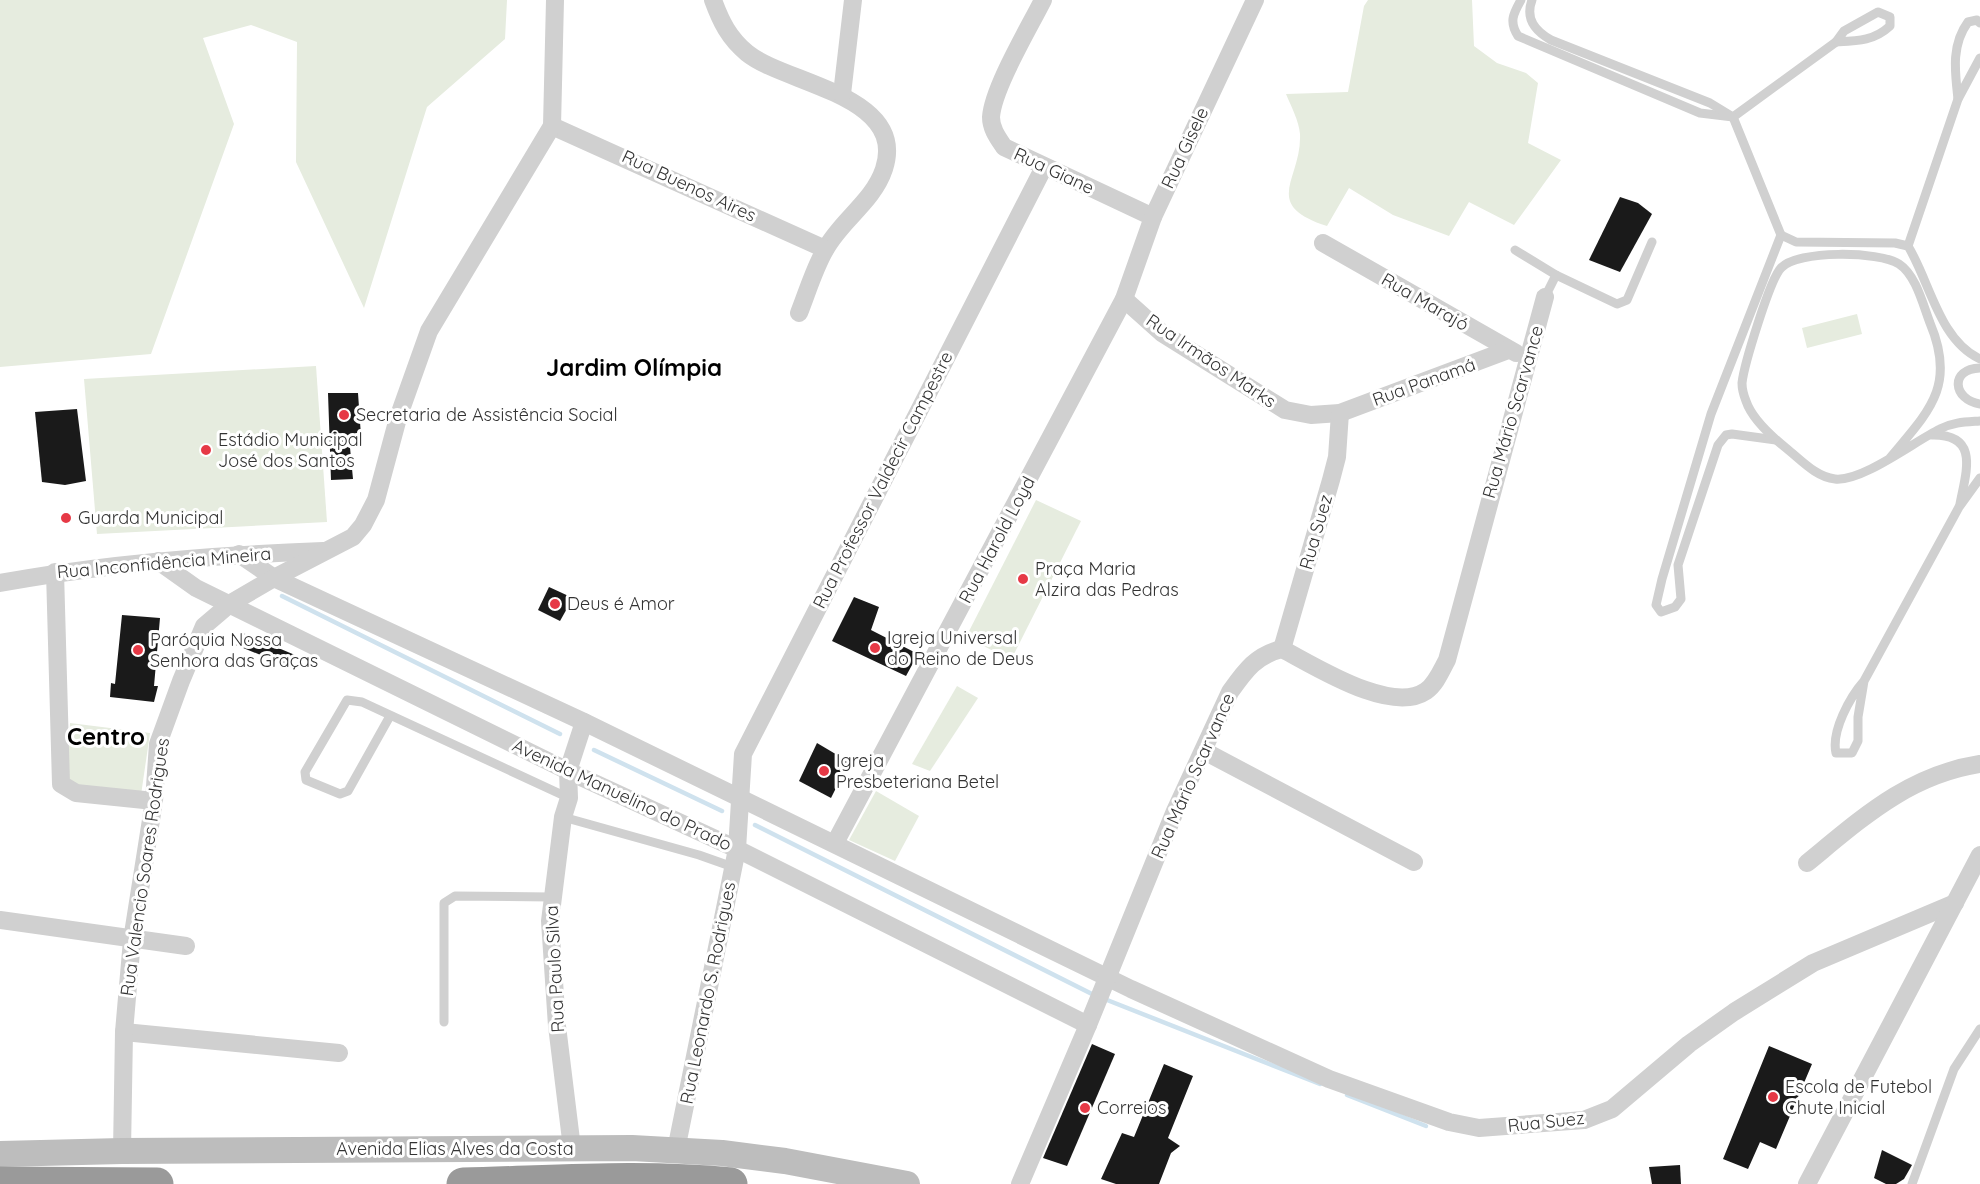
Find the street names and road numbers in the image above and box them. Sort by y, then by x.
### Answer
street label: Rua Gisele [1156,103,1213,192]
street label: Rua Giane [1010,142,1098,199]
street label: Rua Buenos Aires [618,144,760,227]
street label: Rua Marajó [1377,267,1473,336]
street label: Rua Irmãos Marks [1142,309,1281,413]
street label: Rua Mário Scarvance [1477,323,1548,501]
street label: Rua Professor Valdecir Campestre [807,347,958,612]
street label: Rua Panamá [1369,352,1479,411]
street label: Rua Harold Loyd [953,472,1040,607]
street label: Rua Suez [1294,492,1337,572]
street label: Rua Inconfidência Mineira [56,542,272,583]
street label: Rua Mário Scarvance [1146,689,1239,862]
street label: Avenida Manuelino do Prado [509,734,736,856]
street label: Rua Valencio Soares Rodrigues [115,736,174,998]
street label: Rua Leonardo S. Rodrigues [675,880,740,1106]
street label: Rua Paulo Silva [540,905,569,1033]
street label: Rua Suez [1506,1106,1585,1137]
street label: Avenida Elias Alves da Costa [336,1137,574,1160]

